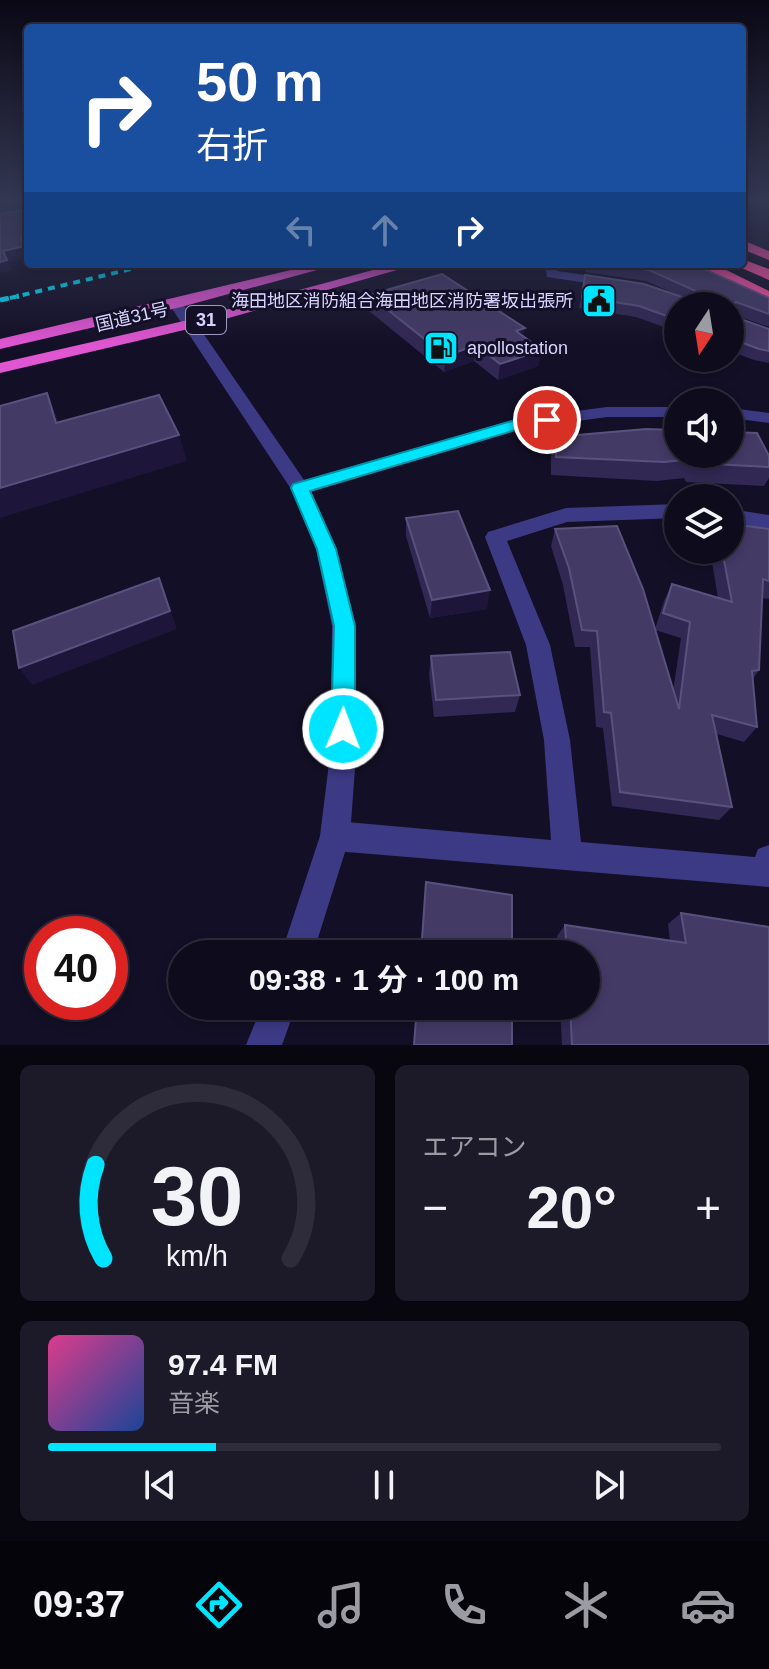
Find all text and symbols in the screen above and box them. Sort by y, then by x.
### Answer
text: 50 m [196,50,324,113]
icon: right [64,56,168,160]
text: 右折 [196,125,268,166]
icon: left [279,208,323,252]
icon: ahead [363,208,407,252]
icon: right [447,208,491,252]
public building icon: 海田地区消防組合海田地区消防署坂出張所 [580,282,618,320]
place label: 海田地区消防組合海田地区消防署坂出張所 [231,291,573,311]
north arrow [664,292,744,372]
map controls [664,292,744,564]
street label: 国道31号 [94,299,170,335]
road number: 31 [186,306,226,334]
fuel station icon: apollostation [422,329,460,367]
place label: apollostation [467,338,568,358]
pin [513,386,581,454]
button: sound [664,388,744,468]
icon: arrive [525,398,569,442]
button: layers [664,484,744,564]
position arrow [301,687,385,771]
speed limit sign: 40 [24,916,128,1020]
text: 09:38 · 1 分 · 100 m [249,963,519,996]
text: エアコン [423,1132,527,1162]
text: 30 [151,1150,244,1243]
text: 20° [526,1174,617,1241]
text: − [423,1183,448,1232]
text: + [695,1183,721,1232]
text: km/h [166,1240,228,1272]
text: 97.4 FM [168,1348,278,1381]
text: 音楽 [168,1388,220,1418]
icon: previous [138,1463,182,1507]
icon: pause [362,1463,406,1507]
icon: next [587,1463,631,1507]
icon: directions [191,1577,247,1633]
icon: music [313,1577,369,1633]
icon: phone [436,1577,492,1633]
icon: climate [558,1577,614,1633]
icon: car [680,1577,736,1633]
text: 09:37 [33,1584,125,1625]

